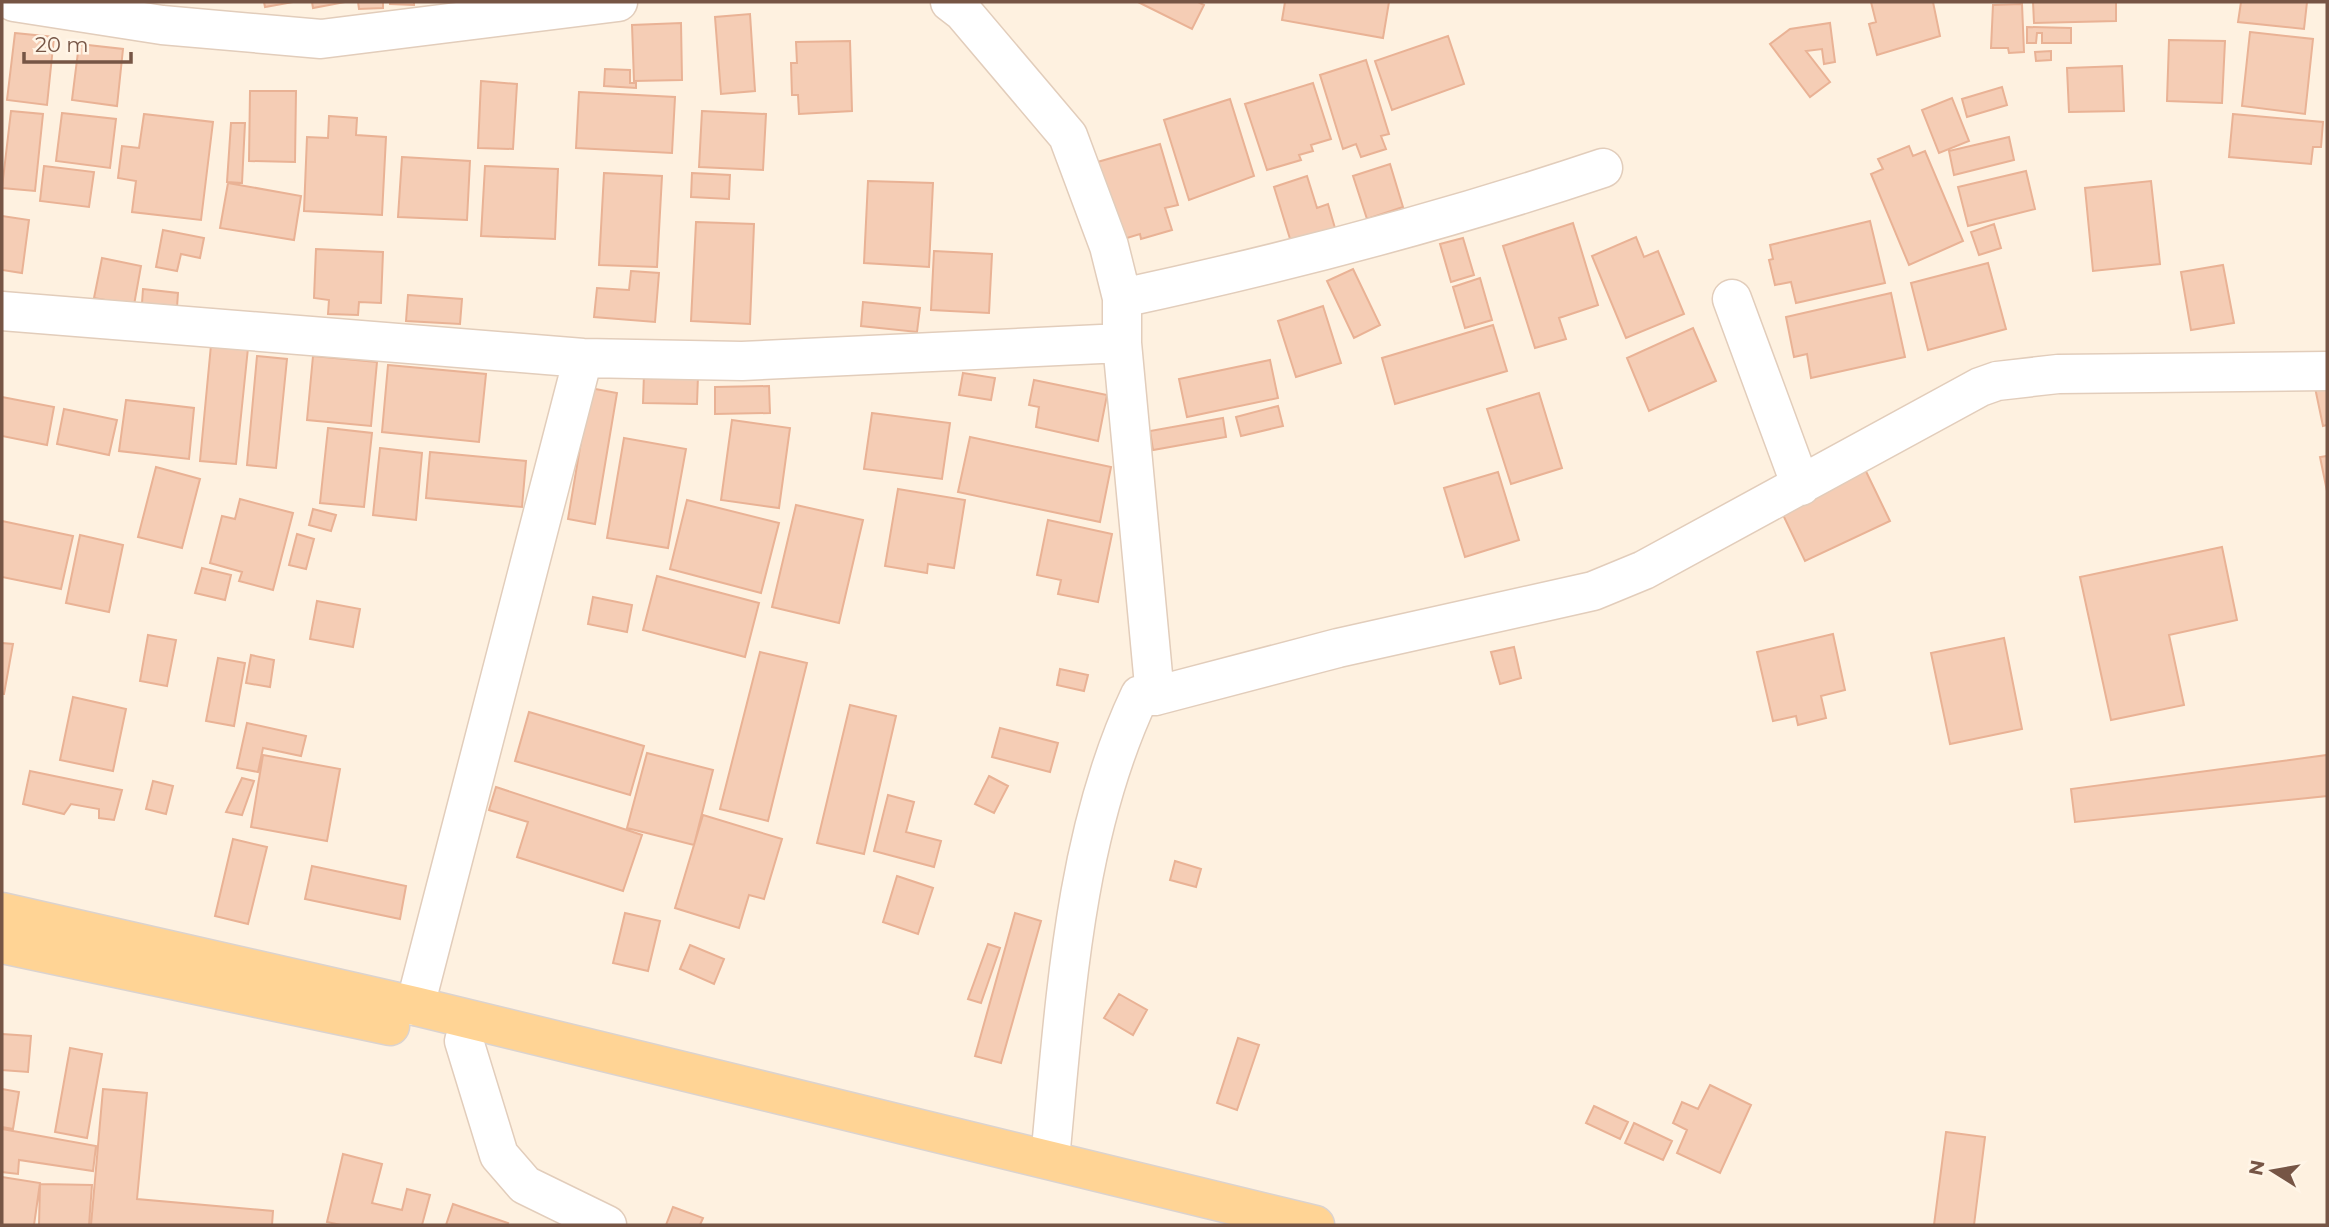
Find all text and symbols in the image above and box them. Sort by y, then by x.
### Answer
scale bar [24,21,131,65]
text: 20 m [35,32,89,57]
north arrow [2238,1136,2308,1206]
text: N [2244,1158,2270,1178]

